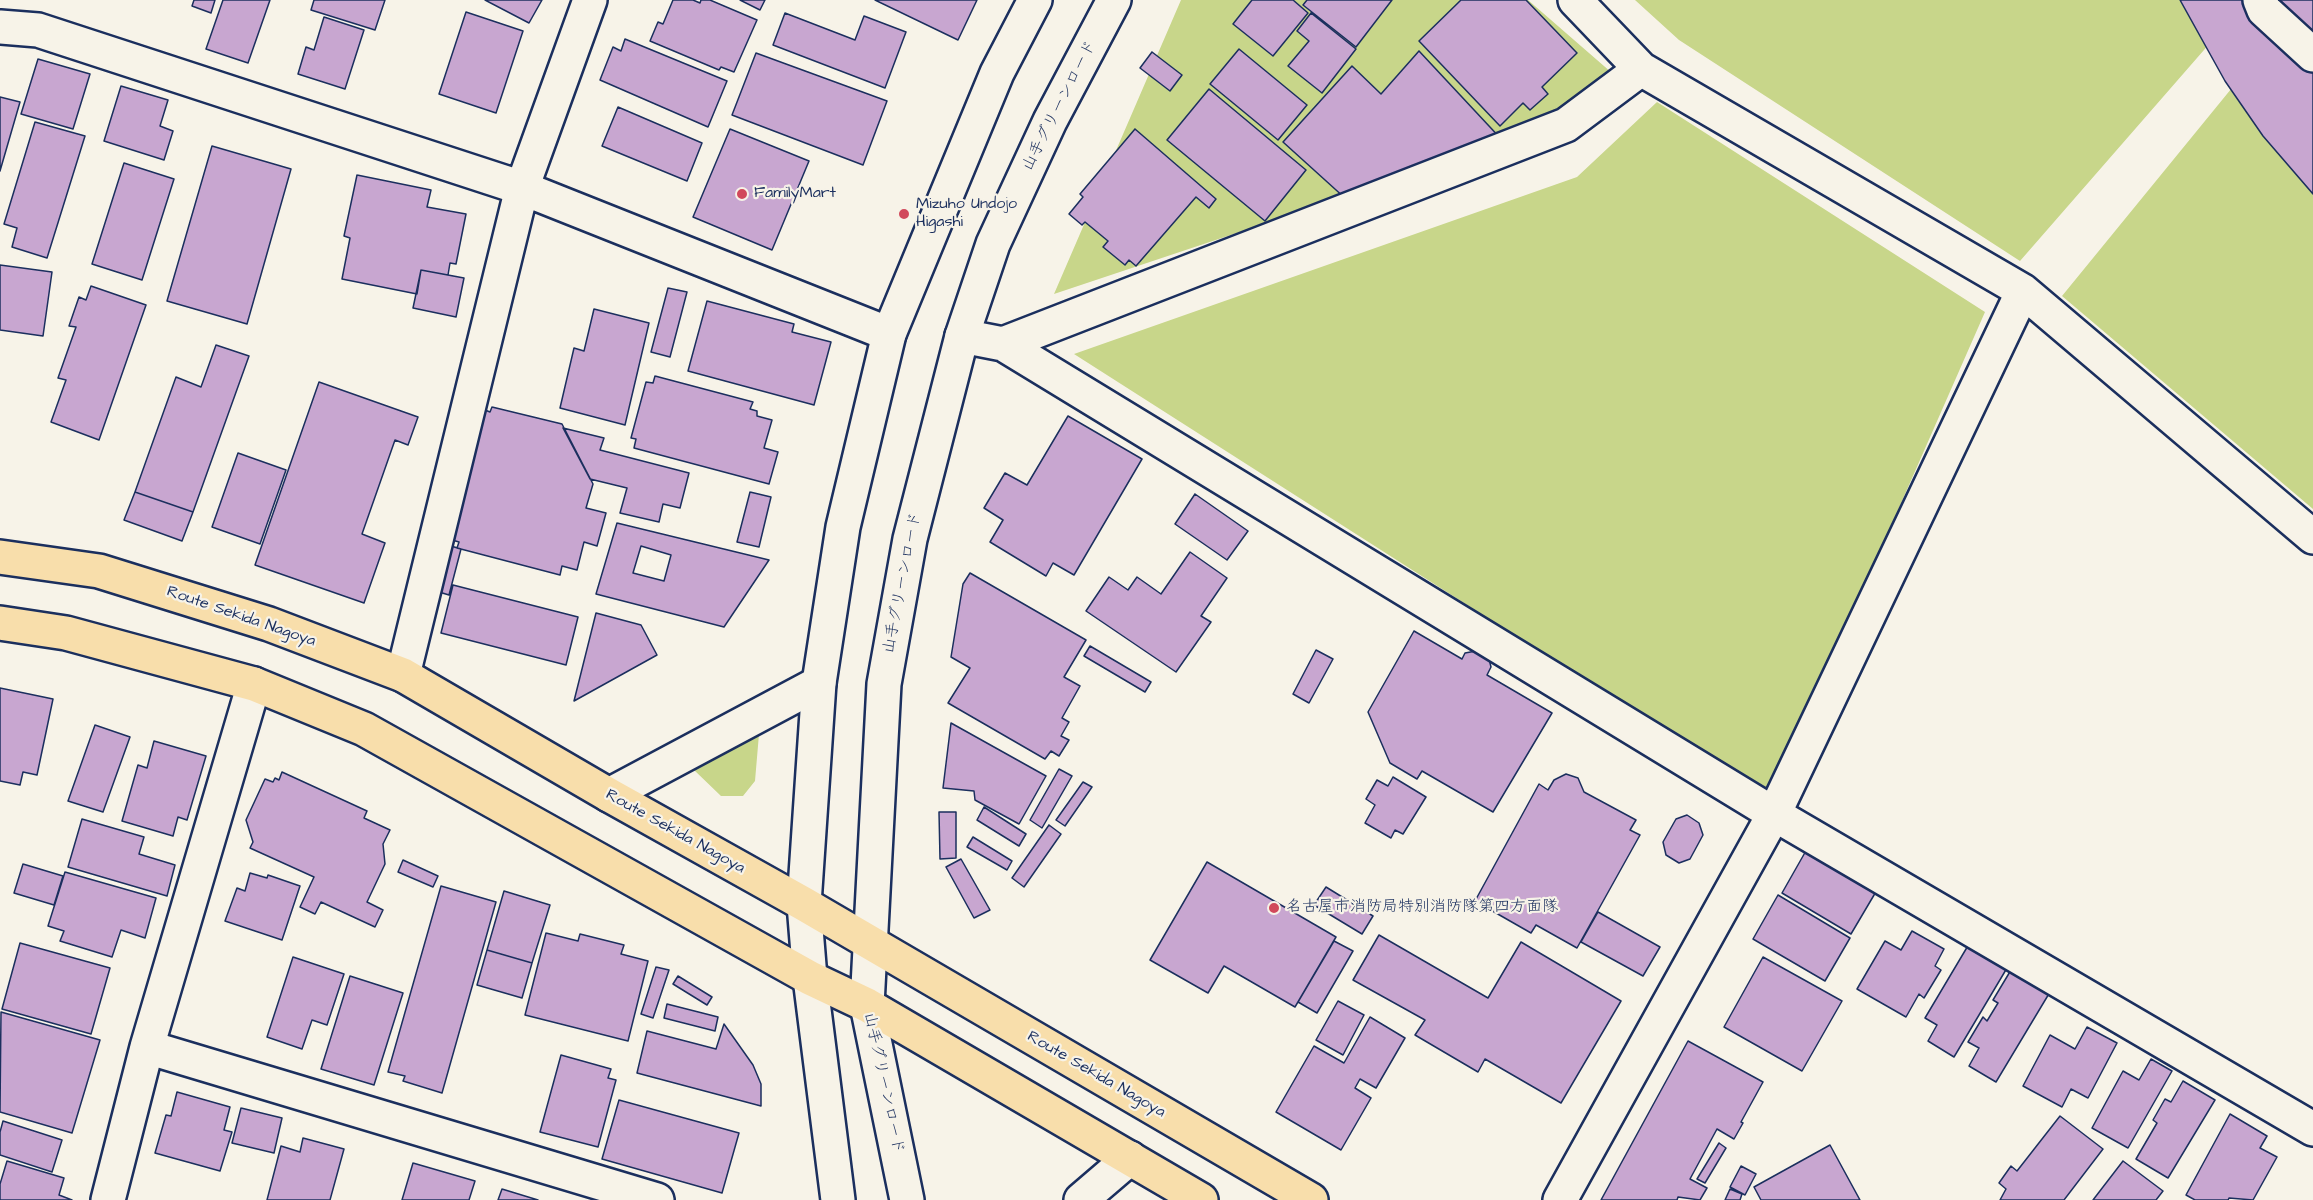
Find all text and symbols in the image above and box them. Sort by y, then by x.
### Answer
street label: 山手グリーンロード [1019,37,1101,175]
place label: FamilyMart [754,184,836,204]
marker: FamilyMart [735,187,749,201]
place label: Mizuho Undojo Higashi [916,195,1017,233]
marker: Mizuho Undojo Higashi [897,207,911,221]
street label: 山手グリーンロード [880,510,926,656]
street label: Route Sekida Nagoya [164,582,318,652]
street label: Route Sekida Nagoya [602,786,748,878]
place label: 名古屋市消防局特別消防隊第四方面隊 [1286,898,1558,918]
marker: 名古屋市消防局特別消防隊第四方面隊 [1267,901,1281,915]
street label: 山手グリーンロード [859,1011,907,1155]
street label: Route Sekida Nagoya [1024,1028,1168,1122]

